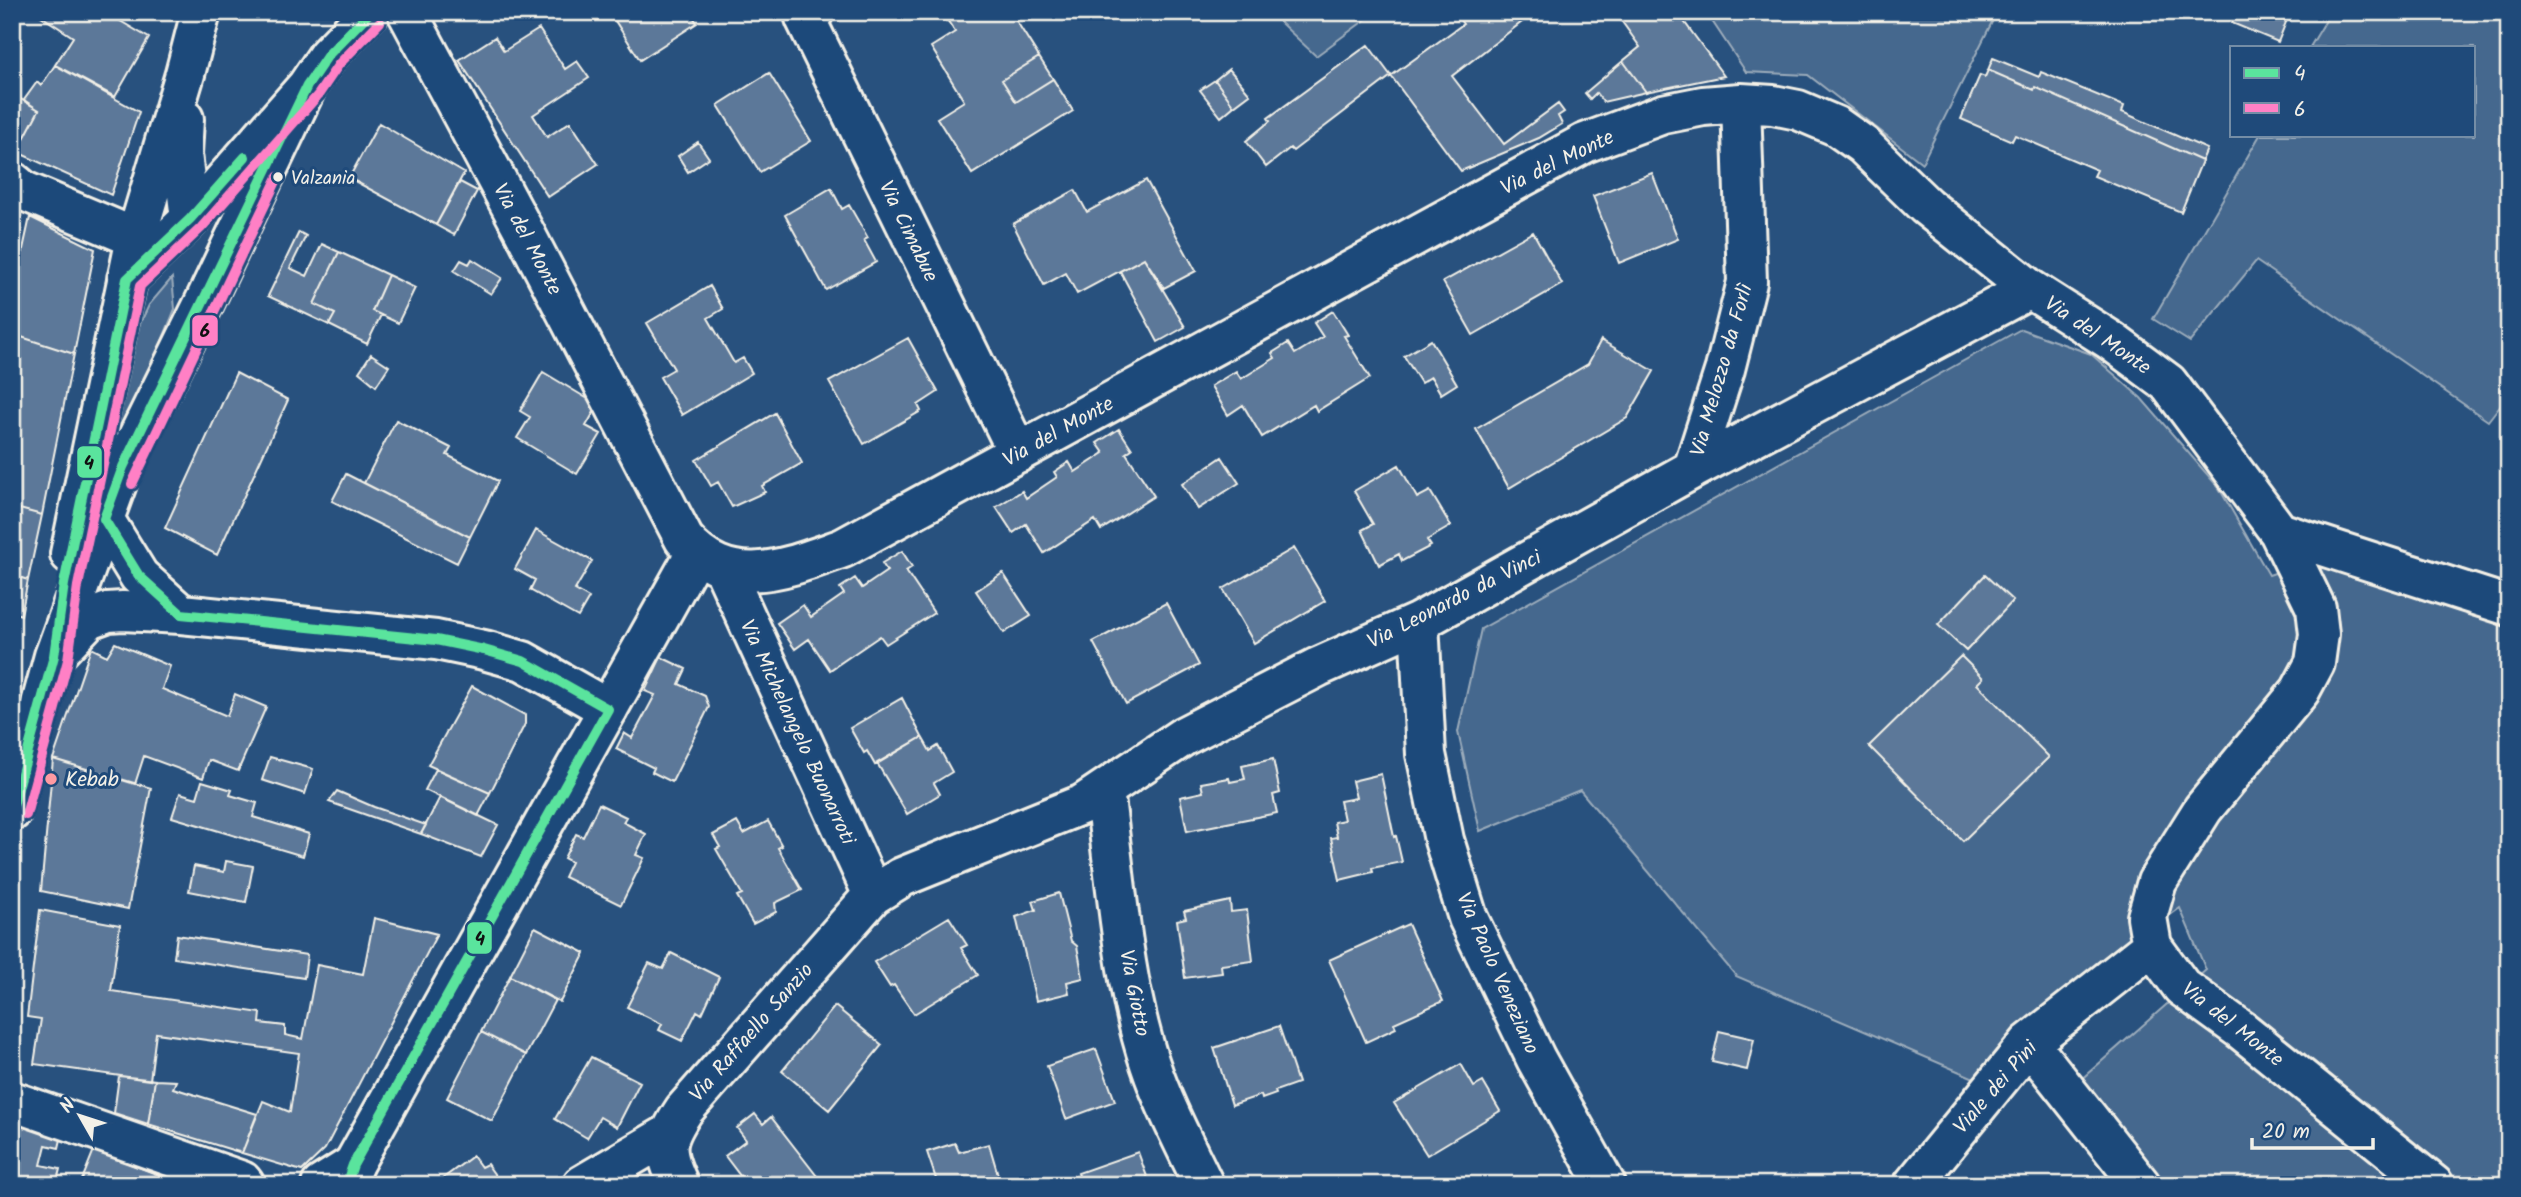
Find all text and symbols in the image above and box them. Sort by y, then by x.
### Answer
legend [2230,46,2476,136]
text: 4 [2294,58,2306,91]
text: 6 [2294,94,2306,127]
street label: Via del Monte [1495,121,1621,205]
place label: Valzania [291,164,356,194]
marker: Valzania [271,170,285,184]
street label: Via Cimabue [869,175,947,288]
street label: Via del Monte [483,178,570,302]
street label: Via Melozzo da Forlì [1682,279,1763,460]
street label: Via del Monte [2037,288,2158,385]
line badge: 6 [191,314,219,347]
text: 6 [200,317,210,347]
street label: Via del Monte [997,388,1121,477]
line badge: 4 [76,445,103,479]
text: 4 [84,449,95,479]
street label: Via Leonardo da Vinci [1362,542,1548,659]
street label: Via Michelangelo Buonarroti [730,614,864,852]
place label: Kebab [65,764,119,797]
marker: Kebab [43,771,59,787]
street label: Via Paolo Veneziano [1446,887,1547,1060]
line badge: 4 [466,921,493,955]
text: 4 [475,925,486,955]
street label: Via Giotto [1109,947,1158,1039]
street label: Via Raffaello Sanzio [682,956,822,1110]
street label: Via del Monte [2174,974,2291,1076]
street label: Viale dei Pini [1946,1033,2047,1142]
north arrow [46,1082,116,1152]
text: N [53,1092,84,1121]
scale bar [2252,1106,2372,1150]
text: 20 m [2262,1116,2310,1149]

